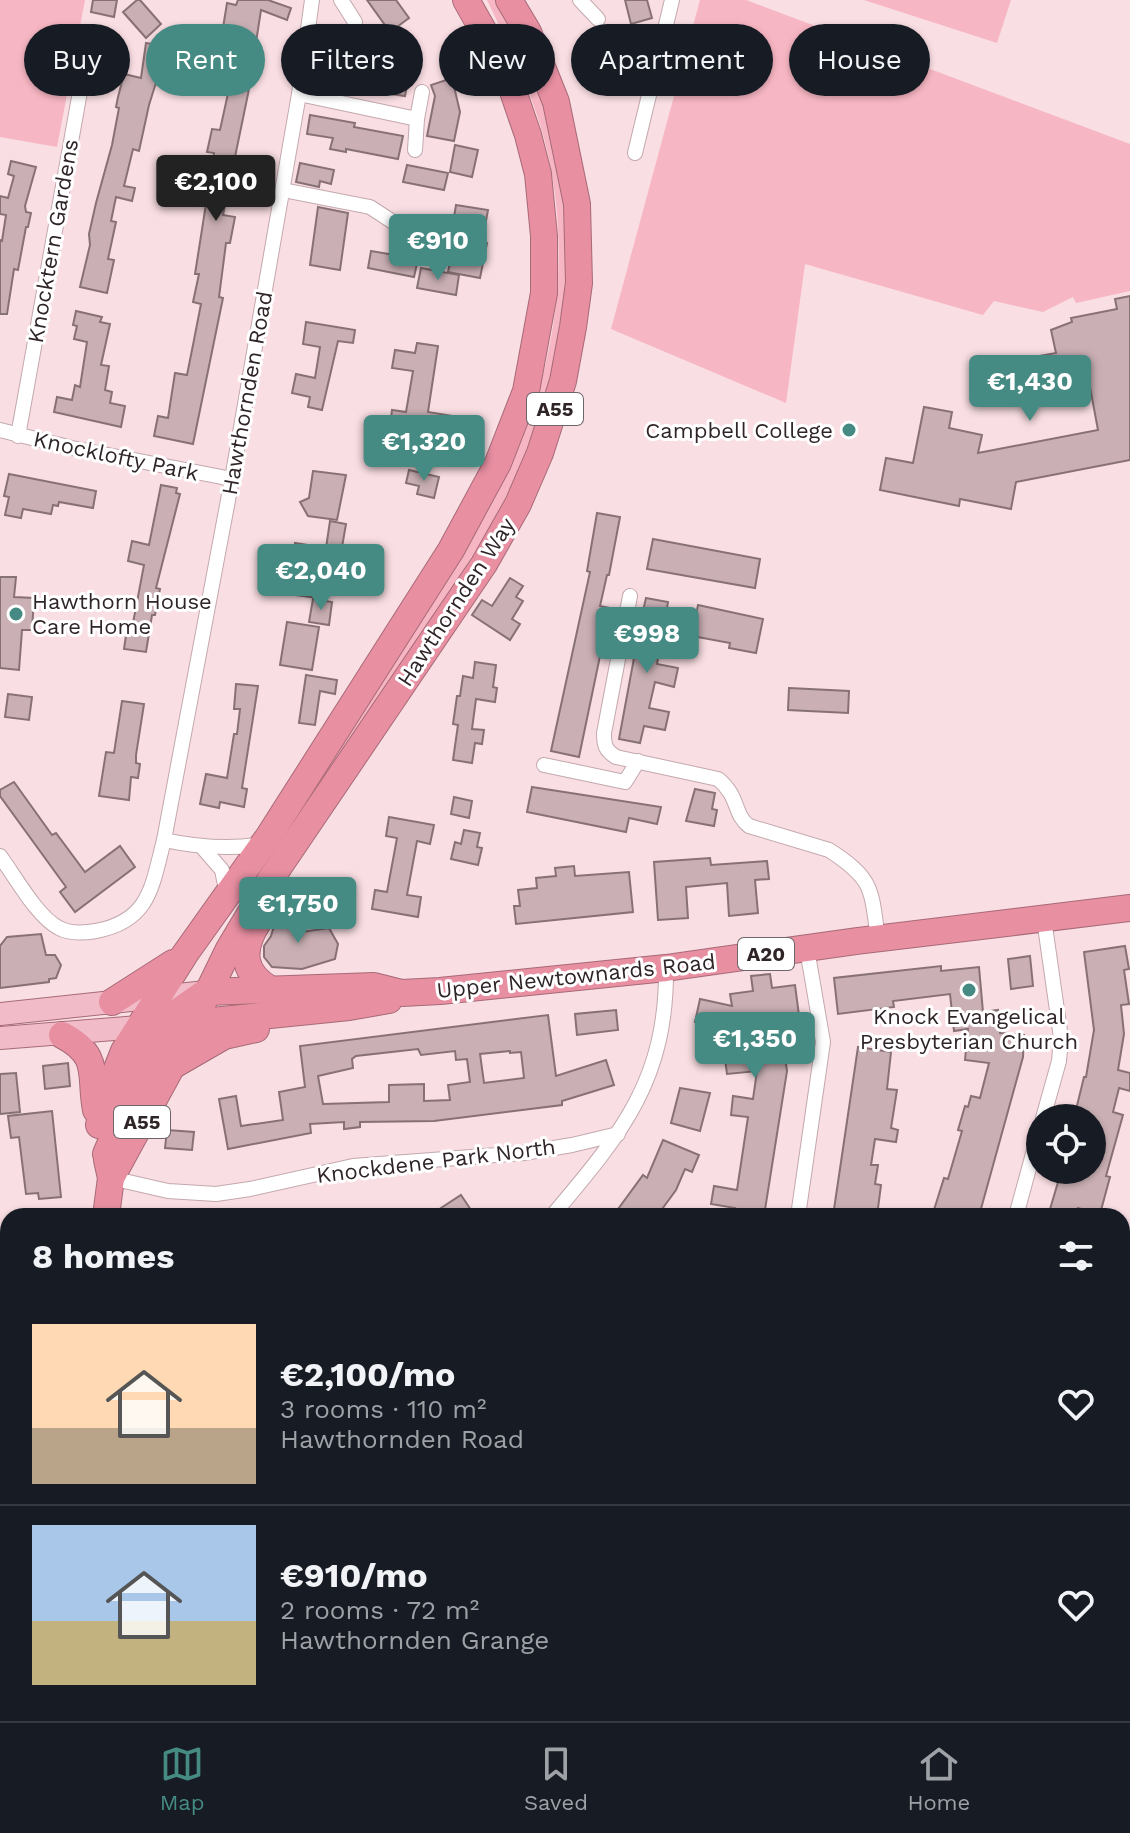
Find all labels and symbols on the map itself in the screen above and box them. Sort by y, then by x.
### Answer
street label: Knocktern Gardens [23,137,83,345]
pin: €2,100 [151,155,281,223]
pin: €910 [391,214,485,282]
street label: Hawthornden Road [217,289,277,497]
pin: €1,430 [965,355,1095,423]
road number: A55 [527,393,583,425]
pin: €1,320 [359,415,489,483]
place label: Campbell College [645,418,833,443]
marker: Campbell College [840,421,858,439]
street label: Knocklofty Park [31,426,201,486]
street label: Hawthornden Way [392,513,520,691]
pin: €2,040 [256,544,386,612]
place label: Hawthorn House Care Home [32,589,212,639]
marker: Hawthorn House Care Home [7,605,25,623]
pin: €998 [600,607,694,675]
pin: €1,750 [233,877,363,945]
road number: A20 [738,938,794,970]
street label: Upper Newtownards Road [435,949,717,1003]
marker: Knock Evangelical Presbyterian Church [960,981,978,999]
place label: Knock Evangelical Presbyterian Church [860,1004,1078,1054]
pin: €1,350 [690,1012,820,1080]
road number: A55 [114,1106,170,1138]
street label: Knockdene Park North [315,1134,557,1188]

